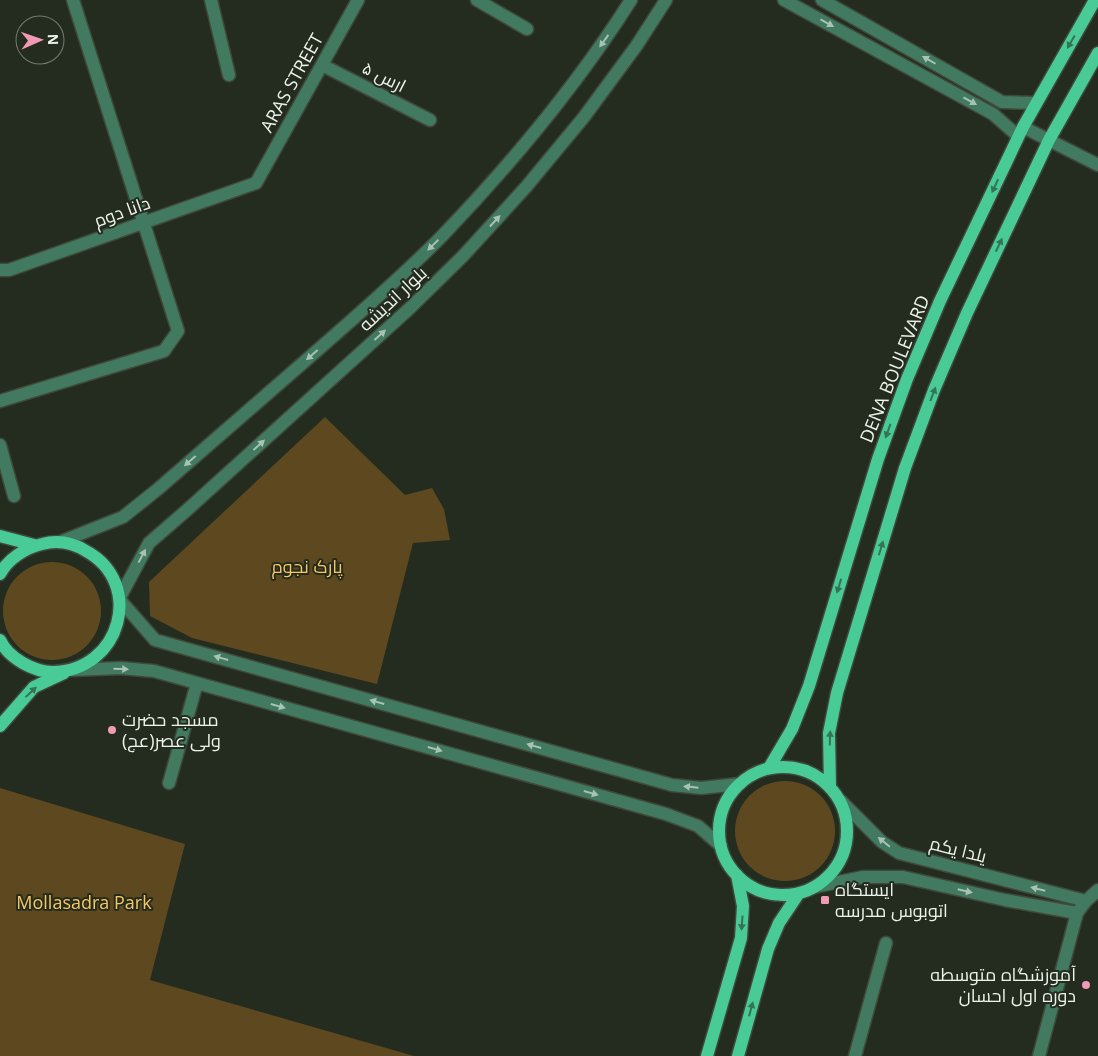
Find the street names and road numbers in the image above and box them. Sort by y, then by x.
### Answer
street label: ARAS STREET [254,29,328,136]
street label: ارس ۵ [359,55,410,97]
street label: دانا دوم [90,190,153,233]
street label: بلوار اندیشه [353,261,432,336]
street label: DENA BOULEVARD [854,291,935,446]
street label: یلدا یکم [927,830,989,869]

